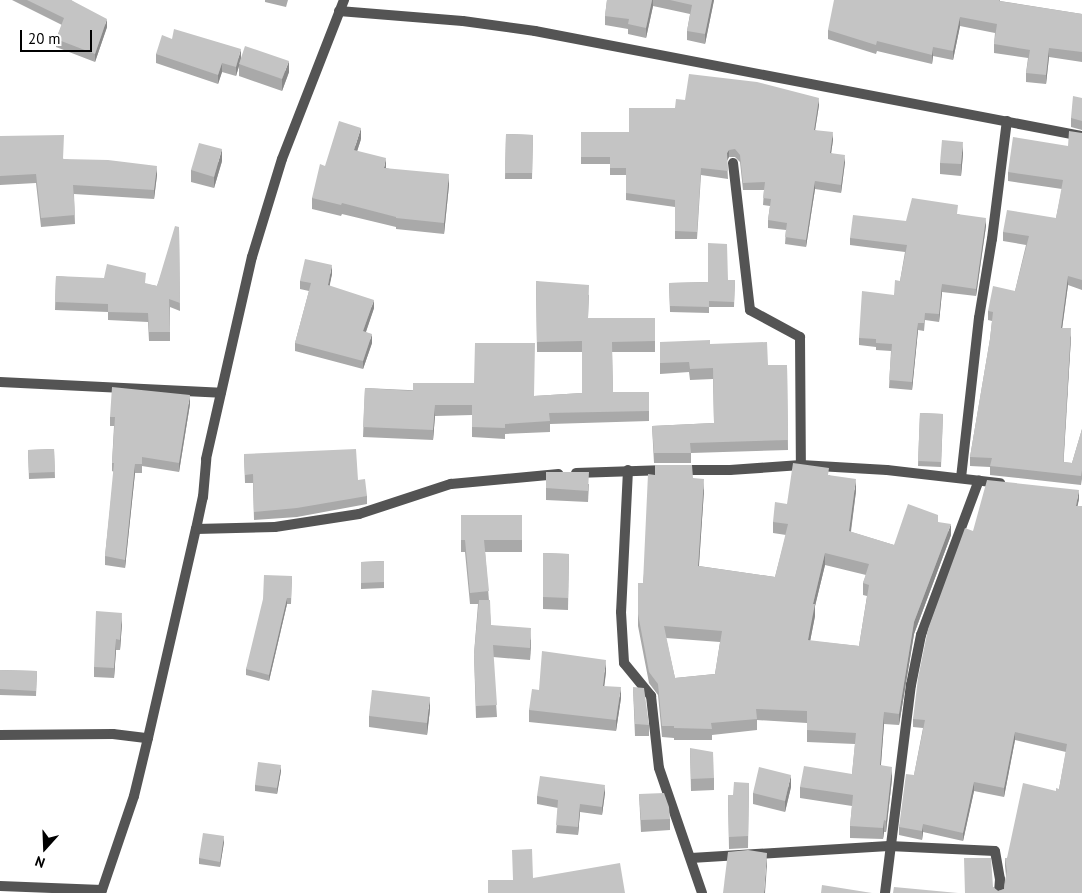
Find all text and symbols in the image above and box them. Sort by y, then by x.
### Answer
scale bar [22,20,95,52]
text: 20 m [28,29,61,48]
north arrow [20,823,70,873]
text: N [32,852,47,872]

